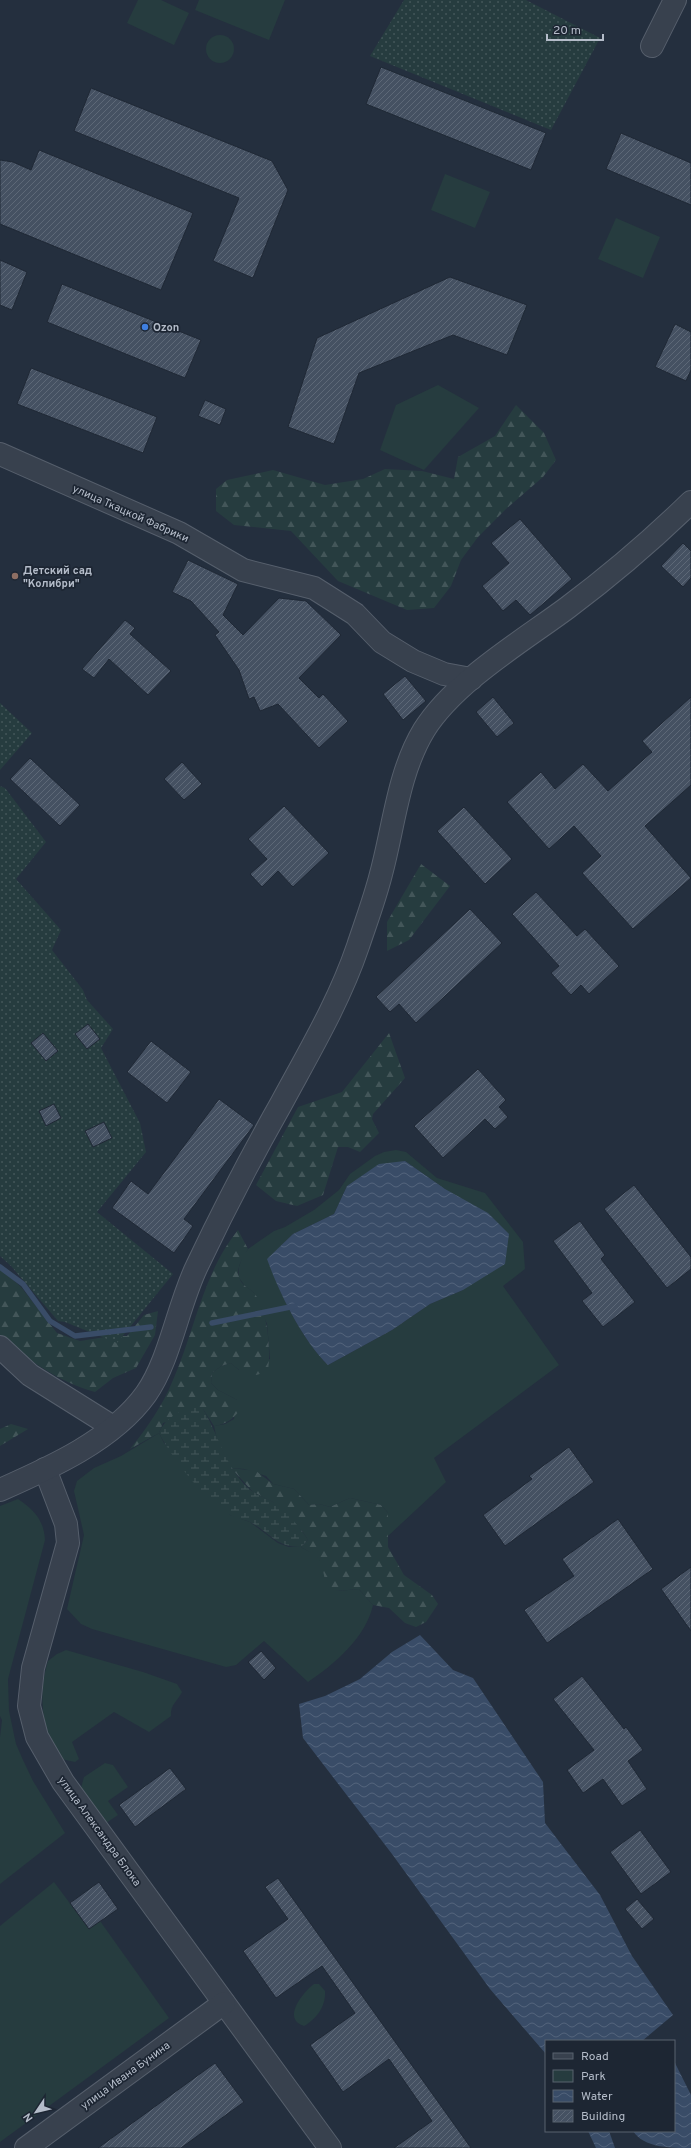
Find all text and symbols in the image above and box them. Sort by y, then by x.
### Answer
scale bar [547,16,603,42]
text: 20 m [553,23,581,39]
place label: Ozon [153,321,179,335]
marker: Ozon [140,322,150,332]
street label: улица Ткацкой Фабрики [70,482,191,546]
place label: Детский сад "Колибри" [23,564,92,591]
marker: Детский сад "Колибри" [10,571,20,581]
street label: улица Александра Блока [55,1774,144,1890]
street label: улица Ивана Бунина [78,2039,173,2113]
legend [545,2040,675,2132]
text: Road [581,2049,609,2065]
text: Park [581,2069,606,2085]
text: Water [581,2089,613,2105]
north arrow [16,2092,56,2132]
text: Building [581,2109,625,2125]
text: N [21,2110,37,2124]

